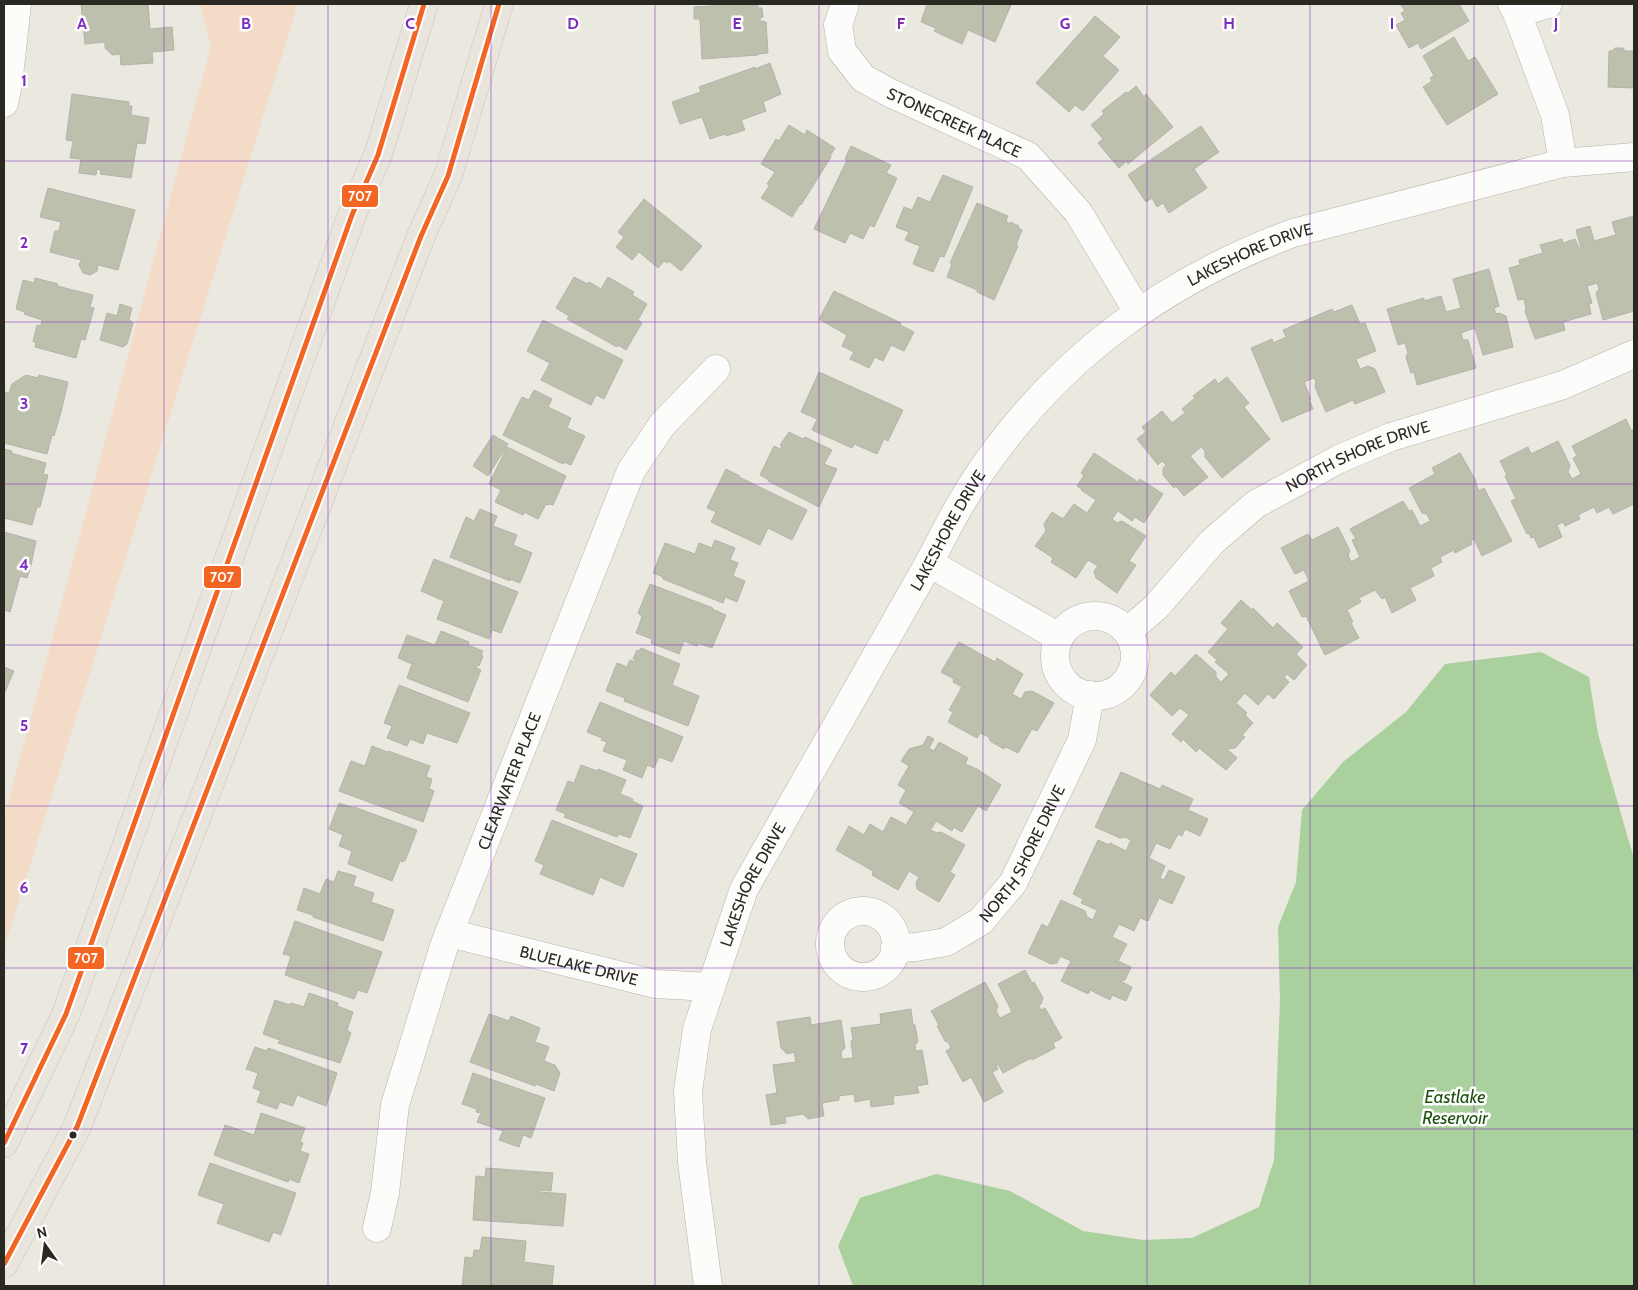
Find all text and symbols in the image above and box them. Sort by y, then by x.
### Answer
text: A [77,14,87,33]
text: B [241,14,251,33]
text: C [405,14,415,33]
text: D [567,14,579,33]
text: E [732,14,742,33]
text: F [897,14,906,33]
text: G [1060,14,1070,33]
text: H [1223,14,1235,33]
text: I [1390,14,1394,33]
text: J [1553,14,1558,33]
text: 1 [21,71,27,90]
street label: STONECREEK PLACE [884,83,1024,161]
line badge: 707 [341,184,379,208]
text: 707 [348,187,373,205]
street label: LAKESHORE DRIVE [1184,219,1315,290]
text: 2 [20,233,28,252]
text: 3 [20,394,28,413]
street label: NORTH SHORE DRIVE [1282,416,1432,496]
street label: LAKESHORE DRIVE [906,466,989,594]
text: 4 [19,555,29,574]
line badge: 707 [203,565,242,589]
text: 707 [210,568,235,586]
street label: CLEARWATER PLACE [473,710,544,853]
text: 5 [20,716,28,735]
street label: NORTH SHORE DRIVE [975,782,1068,926]
street label: LAKESHORE DRIVE [716,819,789,949]
text: 6 [20,878,29,897]
street label: BLUELAKE DRIVE [518,941,640,989]
line badge: 707 [67,946,105,970]
text: 707 [74,949,99,967]
text: 7 [20,1039,29,1058]
water label: Eastlake Reservoir [1422,1086,1489,1129]
unlabelled marker [68,1130,78,1140]
north arrow [20,1220,70,1270]
text: N [35,1222,49,1242]

